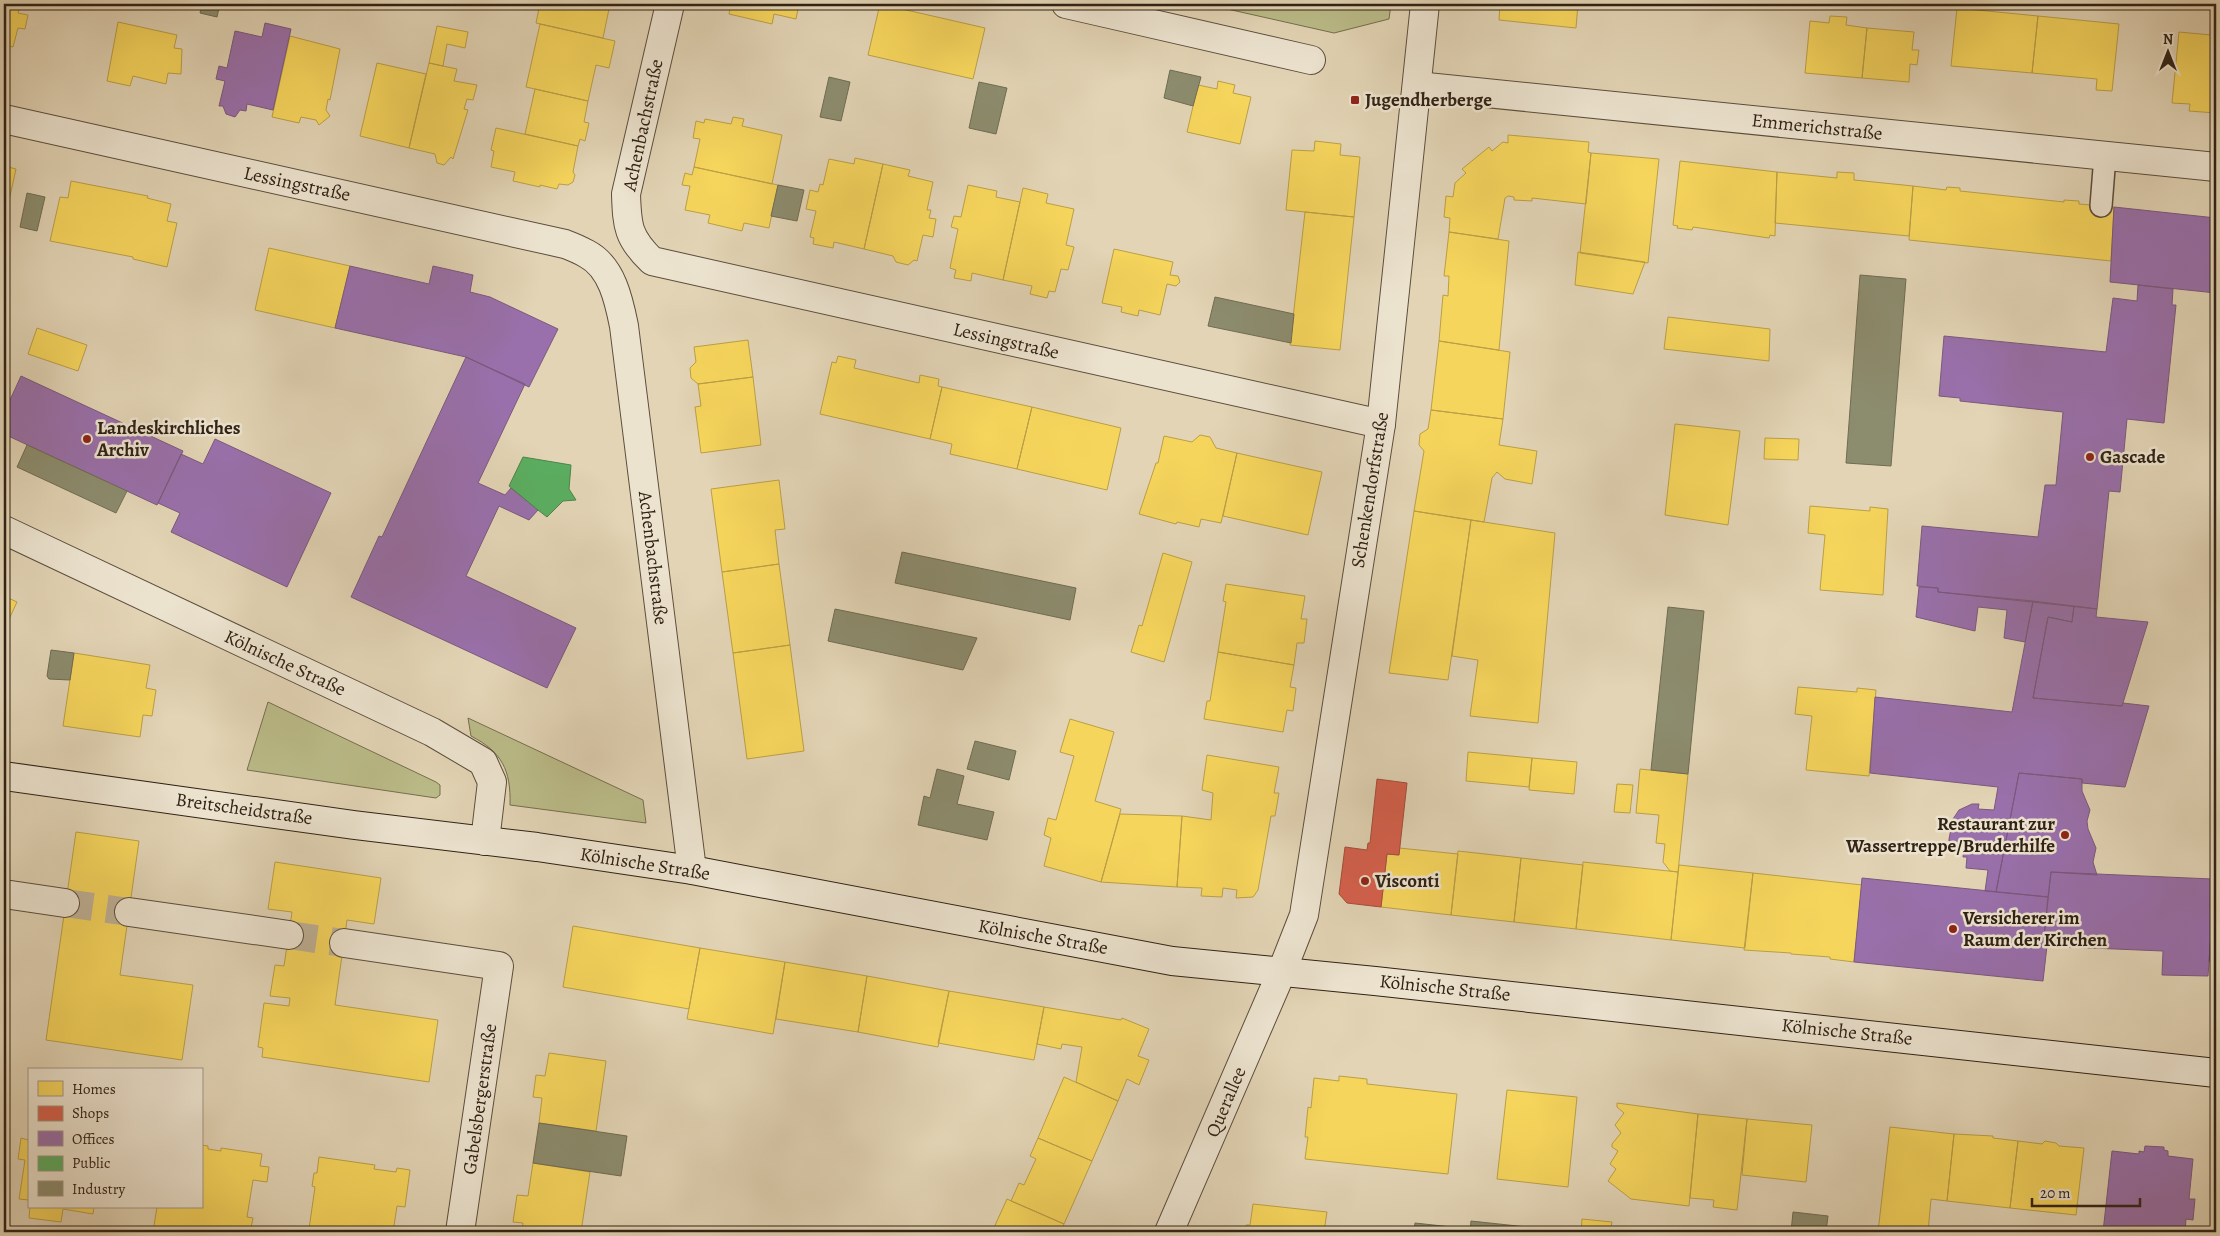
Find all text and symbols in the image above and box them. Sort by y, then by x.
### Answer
north arrow [2142,28,2192,78]
text: N [2163,30,2173,49]
street label: Achenbachstraße [616,57,670,194]
place label: Jugendherberge [1365,87,1492,113]
marker: Jugendherberge [1349,94,1361,106]
street label: Emmerichstraße [1750,107,1884,147]
street label: Lessingstraße [241,160,353,208]
street label: Lessingstraße [950,316,1062,366]
street label: Schenkendorfstraße [1345,410,1395,570]
place label: Landeskirchliches Archiv [96,415,241,463]
marker: Landeskirchliches Archiv [81,433,93,445]
place label: Gascade [2100,444,2166,470]
marker: Gascade [2084,451,2096,463]
street label: Achenbachstraße [632,489,674,626]
street label: Kölnische Straße [220,623,350,703]
street label: Breitscheidstraße [174,787,314,831]
place label: Restaurant zur Wassertreppe/Bruderhilfe [1845,811,2055,859]
marker: Restaurant zur Wassertreppe/Bruderhilfe [2059,829,2071,841]
street label: Kölnische Straße [578,841,712,887]
place label: Visconti [1374,868,1440,894]
marker: Visconti [1359,875,1371,887]
place label: Versicherer im Raum der Kirchen [1962,905,2108,953]
street label: Kölnische Straße [976,913,1110,961]
marker: Versicherer im Raum der Kirchen [1947,923,1959,935]
street label: Kölnische Straße [1378,968,1512,1008]
street label: Kölnische Straße [1780,1012,1914,1052]
street label: Gabelsbergerstraße [457,1022,503,1176]
street label: Querallee [1200,1063,1252,1141]
legend [28,1068,202,1208]
text: Homes [72,1079,116,1099]
text: Shops [72,1103,109,1123]
text: Offices [72,1129,115,1149]
text: Public [72,1153,110,1173]
scale bar [2032,1176,2140,1208]
text: Industry [72,1179,126,1199]
text: 20 m [2040,1183,2071,1203]

